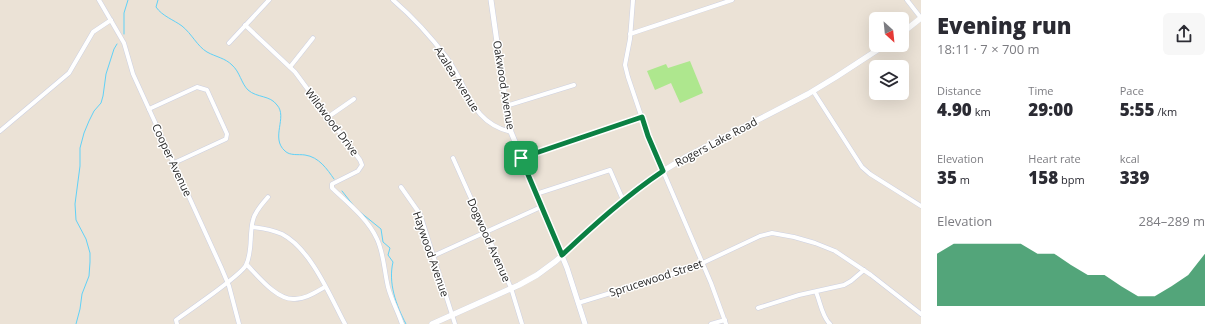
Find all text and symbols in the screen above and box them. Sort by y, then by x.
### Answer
text: Evening run [937,10,1072,40]
north arrow [869,12,909,52]
map controls [869,12,909,100]
button: share [1163,13,1205,55]
street label: Oakwood Avenue [490,39,519,131]
text: 18:11 · 7 × 700 m [937,40,1040,58]
street label: Azalea Avenue [431,43,484,114]
button: layers [869,60,909,100]
text: Distance [937,83,981,98]
text: Time [1028,83,1054,98]
text: Pace [1120,83,1144,98]
street label: Wildwood Drive [302,85,363,158]
text: 4.90 [937,98,972,121]
text: 29:00 [1028,98,1073,121]
text: 5:55 [1120,98,1154,121]
text: km [972,104,991,119]
text: /km [1154,104,1177,119]
street label: Rogers Lake Road [672,114,759,170]
street label: Cooper Avenue [149,121,196,199]
pin [504,141,538,175]
icon: arrive [510,147,532,169]
text: Elevation [937,151,984,166]
text: Heart rate [1028,151,1081,166]
text: kcal [1120,151,1140,166]
text: 35 [937,166,957,189]
text: 158 [1028,166,1058,189]
text: 339 [1120,166,1150,189]
text: m [957,172,970,187]
text: bpm [1058,172,1085,187]
street label: Dogwood Avenue [464,196,515,284]
street label: Haywood Avenue [410,209,453,299]
text: Elevation [937,212,992,230]
text: 284–289 m [1138,212,1205,230]
street label: Sprucewood Street [607,255,705,300]

